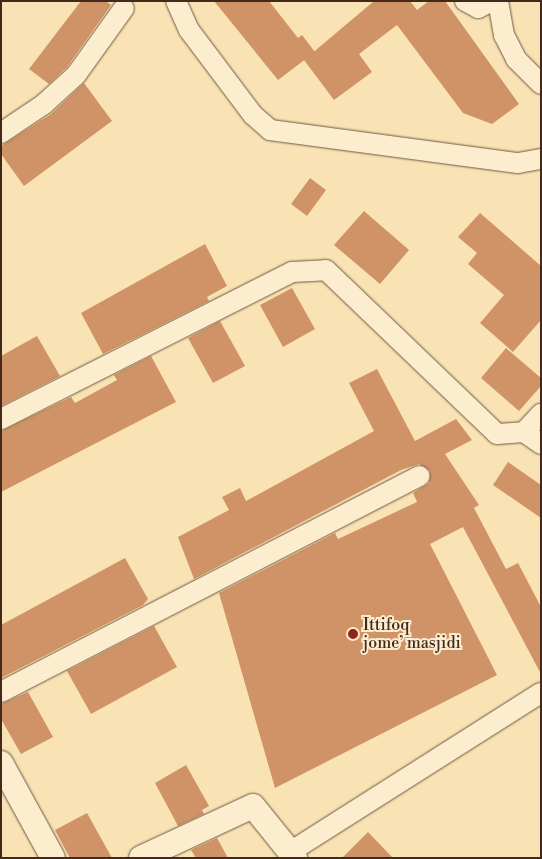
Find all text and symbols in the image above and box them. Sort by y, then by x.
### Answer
place label: Ittifoq jome’ masjidi [363,615,461,653]
marker: Ittifoq jome’ masjidi [347,628,359,640]

